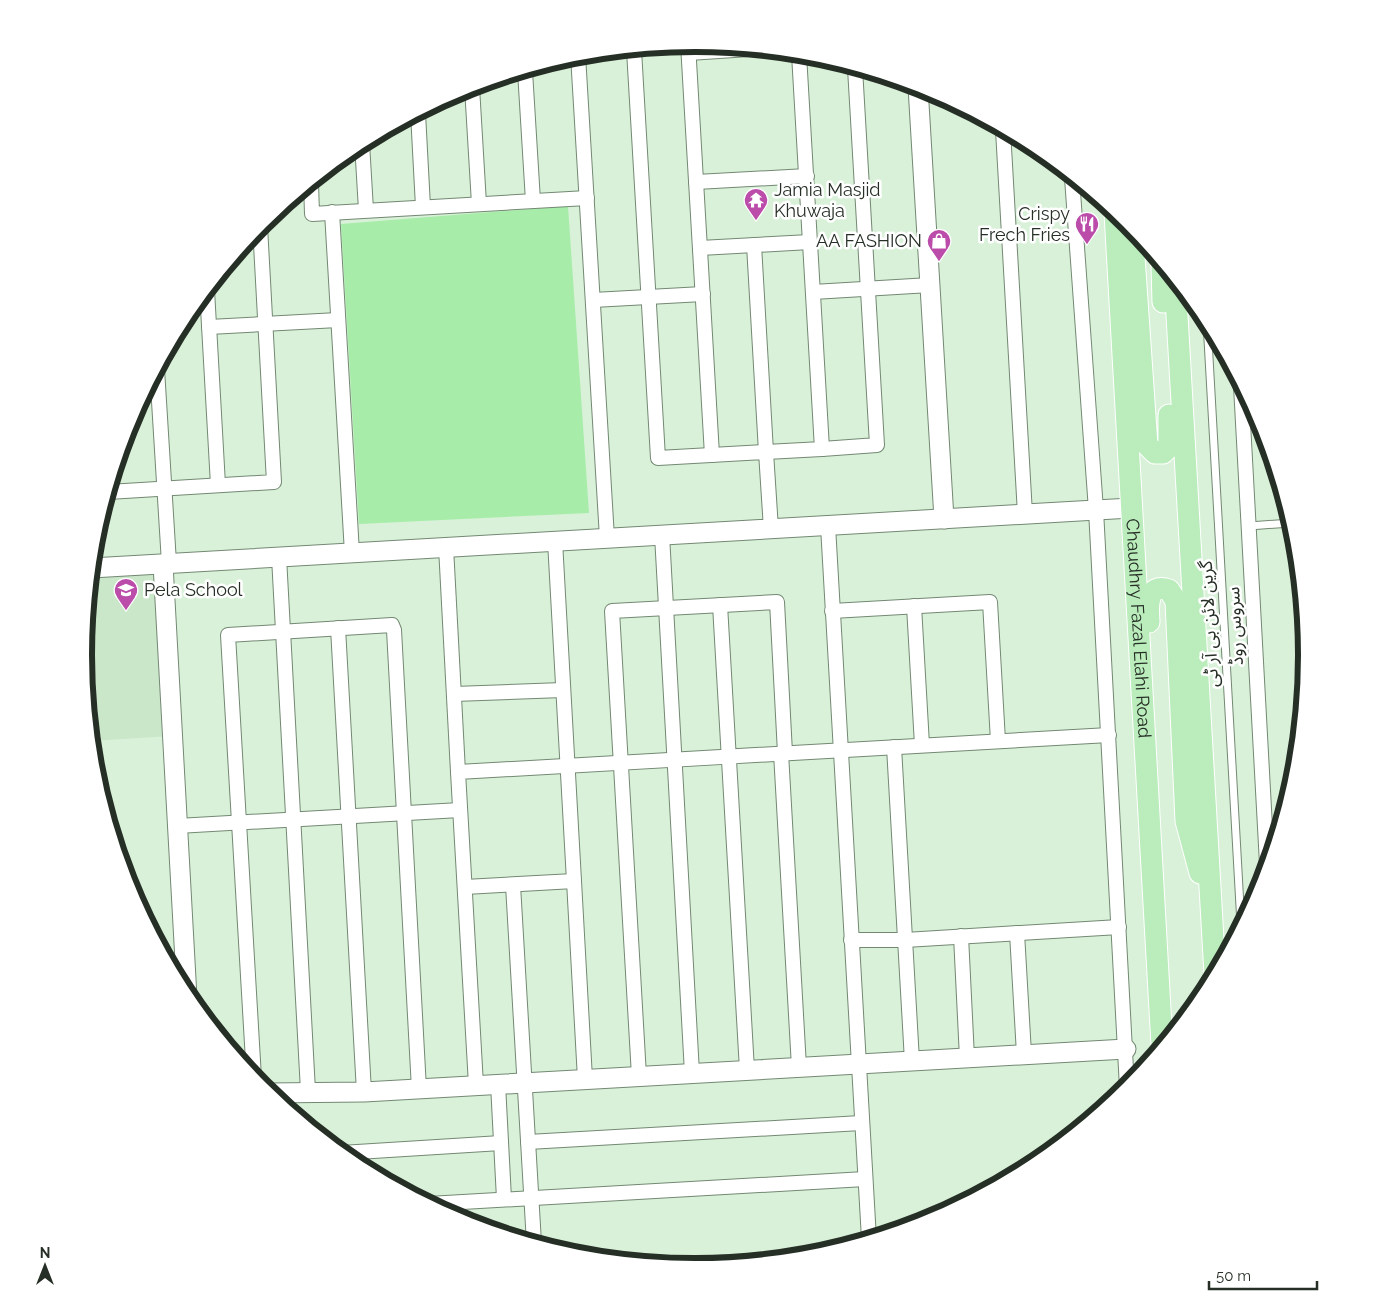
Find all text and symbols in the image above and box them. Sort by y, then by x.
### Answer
place label: Jamia Masjid Khuwaja [774,179,881,221]
temple icon: Jamia Masjid Khuwaja [743,187,769,221]
place label: Crispy Frech Fries [979,203,1070,245]
restaurant icon: Crispy Frech Fries [1074,211,1100,245]
shop icon: AA FASHION [926,228,952,262]
place label: AA FASHION [816,230,922,251]
street label: Chaudhry Fazal Elahi Road [1122,518,1156,739]
street label: گرین لائن بی آر ٹی [1195,559,1223,688]
school or university icon: Pela School [113,577,139,611]
place label: Pela School [144,579,243,600]
street label: سروس روڈ [1222,586,1248,666]
north arrow [20,1241,70,1291]
text: N [40,1245,50,1261]
scale bar [1209,1258,1316,1290]
text: 50 m [1216,1267,1251,1285]

